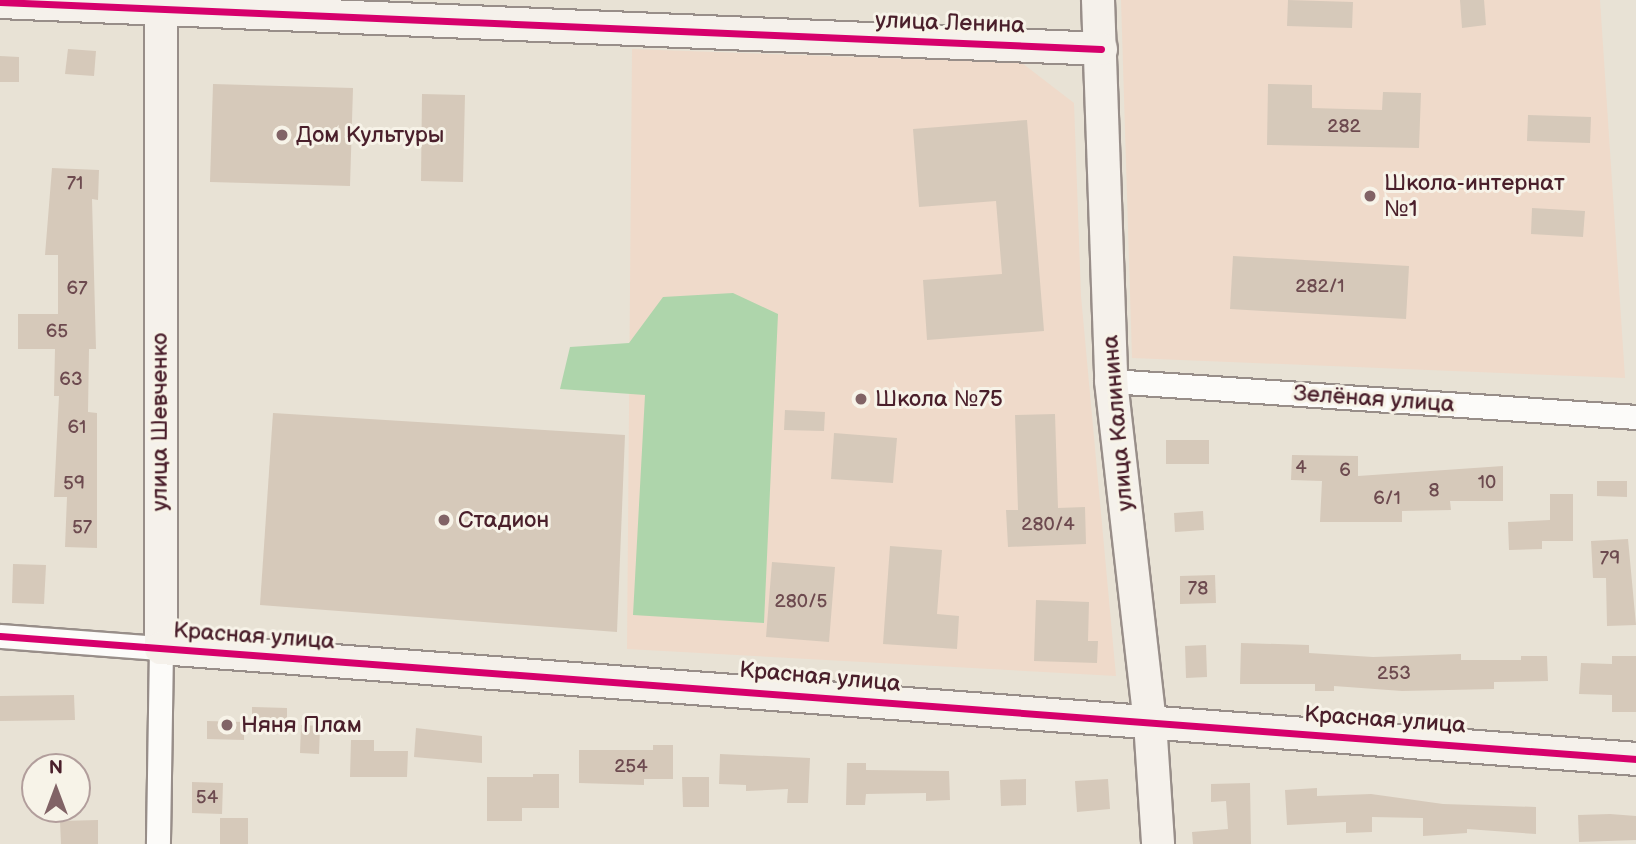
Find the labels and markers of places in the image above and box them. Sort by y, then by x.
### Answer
place label: Дом Культуры [296,121,444,149]
marker: Дом Культуры [274,127,290,143]
place label: Школа-интернат №1 [1384,169,1565,223]
marker: Школа-интернат №1 [1362,188,1378,204]
place label: Школа №75 [875,385,1003,413]
marker: Школа №75 [853,391,869,407]
place label: Стадион [458,506,549,534]
marker: Стадион [436,512,452,528]
place label: Няня Плам [241,711,362,739]
marker: Няня Плам [219,717,235,733]

